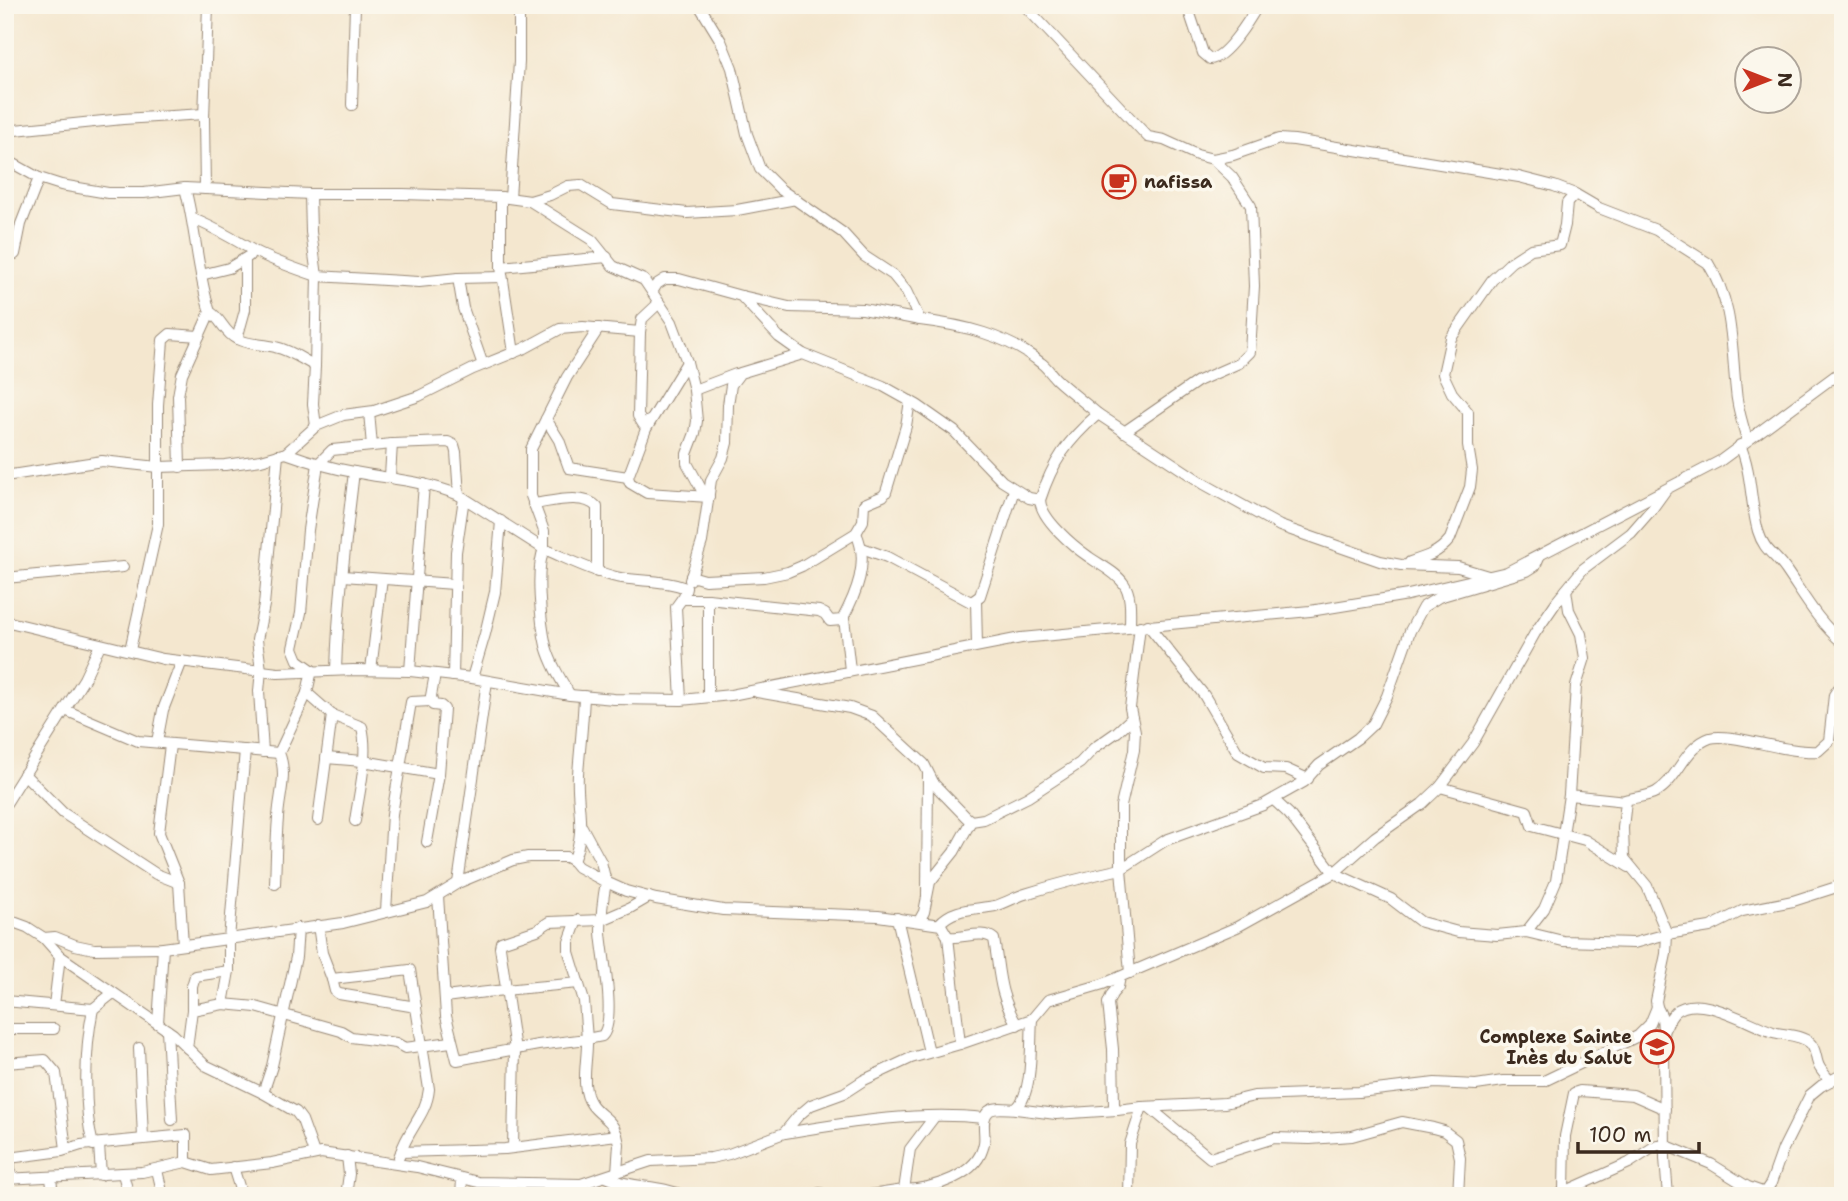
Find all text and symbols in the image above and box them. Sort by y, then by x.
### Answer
north arrow [1732,46,1802,116]
text: N [1772,72,1797,88]
cafe icon: nafissa [1100,163,1138,201]
place label: nafissa [1144,170,1213,194]
place label: Complexe Sainte Inès du Salut [1479,1025,1632,1070]
school or university icon: Complexe Sainte Inès du Salut [1638,1028,1676,1066]
scale bar [1578,1110,1699,1154]
text: 100 m [1589,1121,1652,1149]

